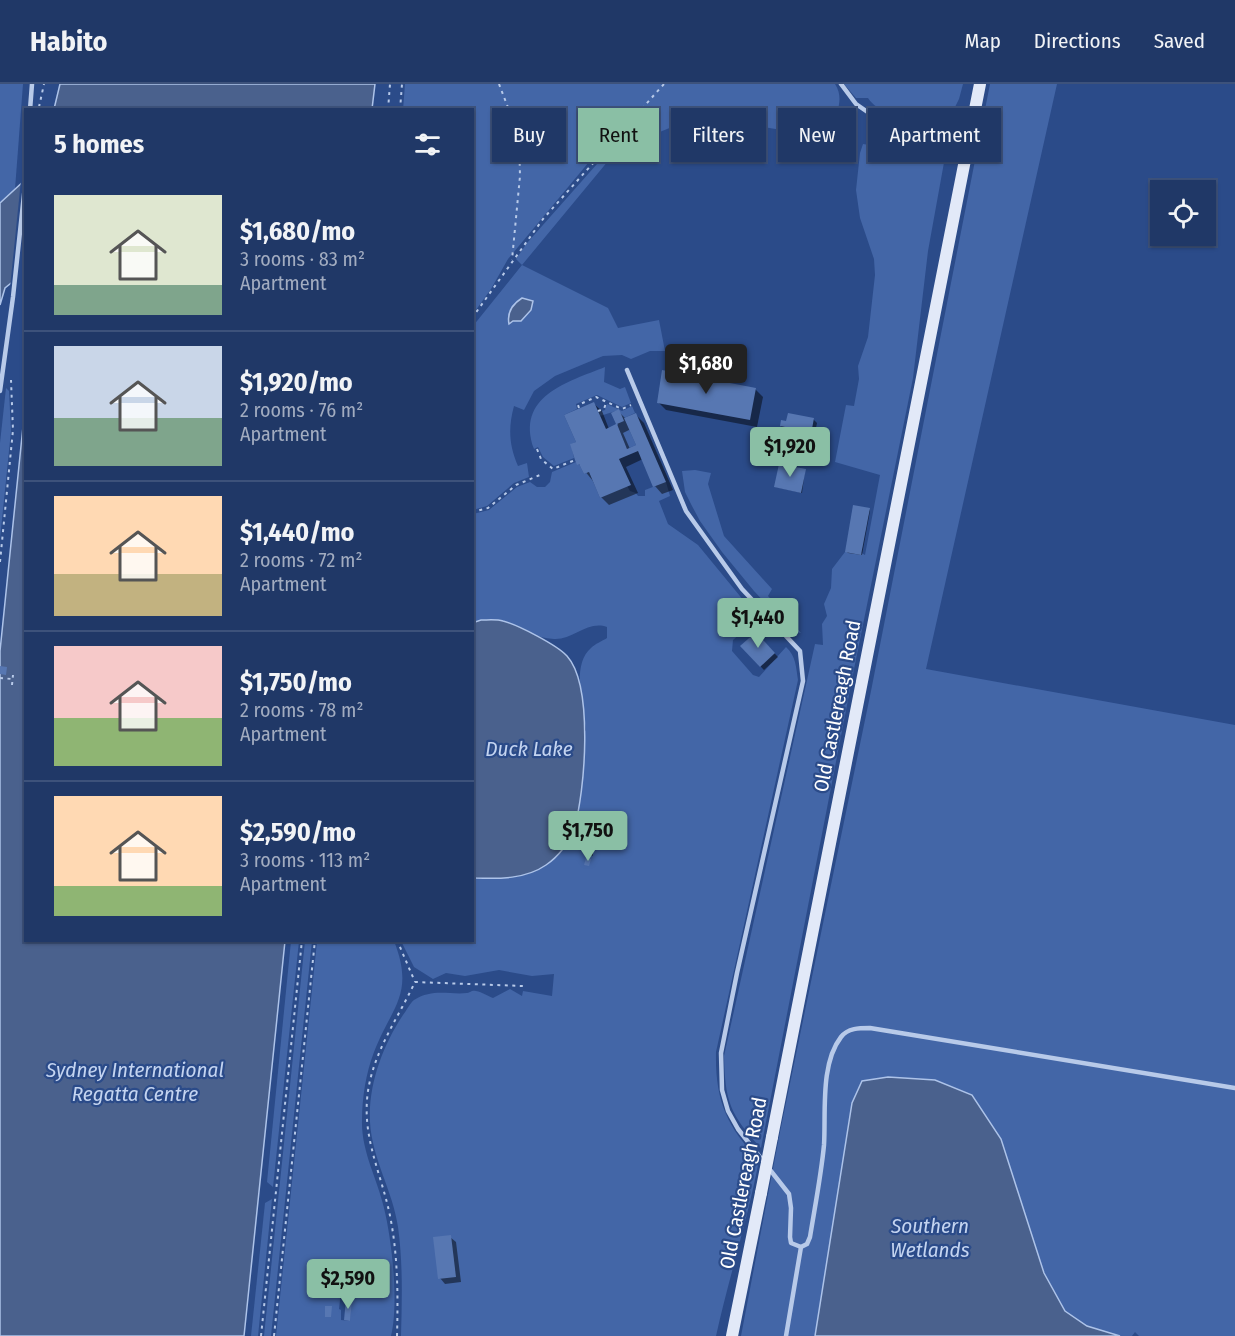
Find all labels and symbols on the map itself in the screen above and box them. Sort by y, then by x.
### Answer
pin: $1,680 [657,344,755,395]
pin: $1,920 [741,427,839,478]
pin: $1,440 [709,598,807,649]
street label: Old Castlereagh Road [809,618,865,794]
water label: Duck Lake [485,736,573,762]
pin: $1,750 [539,811,637,862]
water label: Sydney International Regatta Centre [45,1057,224,1107]
street label: Old Castlereagh Road [715,1095,771,1271]
water label: Southern Wetlands [890,1213,970,1263]
pin: $2,590 [299,1259,397,1310]

